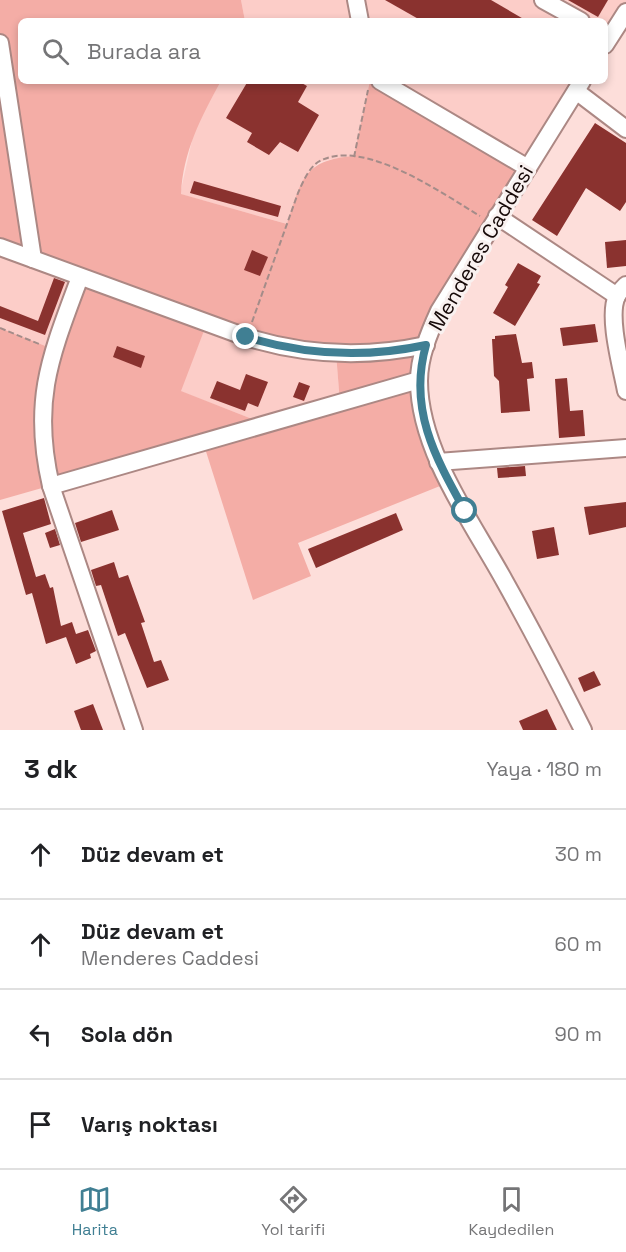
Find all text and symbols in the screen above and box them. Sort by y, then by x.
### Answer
search box [18,18,608,84]
icon: search [39,35,72,68]
text: Burada ara [87,37,201,65]
street label: Menderes Caddesi [422,160,539,335]
route end [232,323,258,349]
route start [451,497,477,523]
text: 3 dk [24,752,78,786]
text: Yaya · 180 m [486,756,602,782]
icon: ahead [24,838,57,871]
text: Düz devam et [81,840,224,868]
text: 30 m [555,841,602,867]
text: Düz devam et [81,917,224,945]
icon: ahead [24,928,57,961]
text: 60 m [555,931,602,957]
text: Menderes Caddesi [81,945,259,971]
icon: left [24,1018,57,1051]
text: Sola dön [81,1020,173,1048]
text: 90 m [555,1021,602,1047]
icon: arrive [24,1108,57,1141]
text: Varış noktası [81,1110,218,1138]
tab: Harita [72,1183,118,1240]
tab: Yol tarifi [261,1183,325,1240]
tab: Kaydedilen [468,1183,554,1240]

